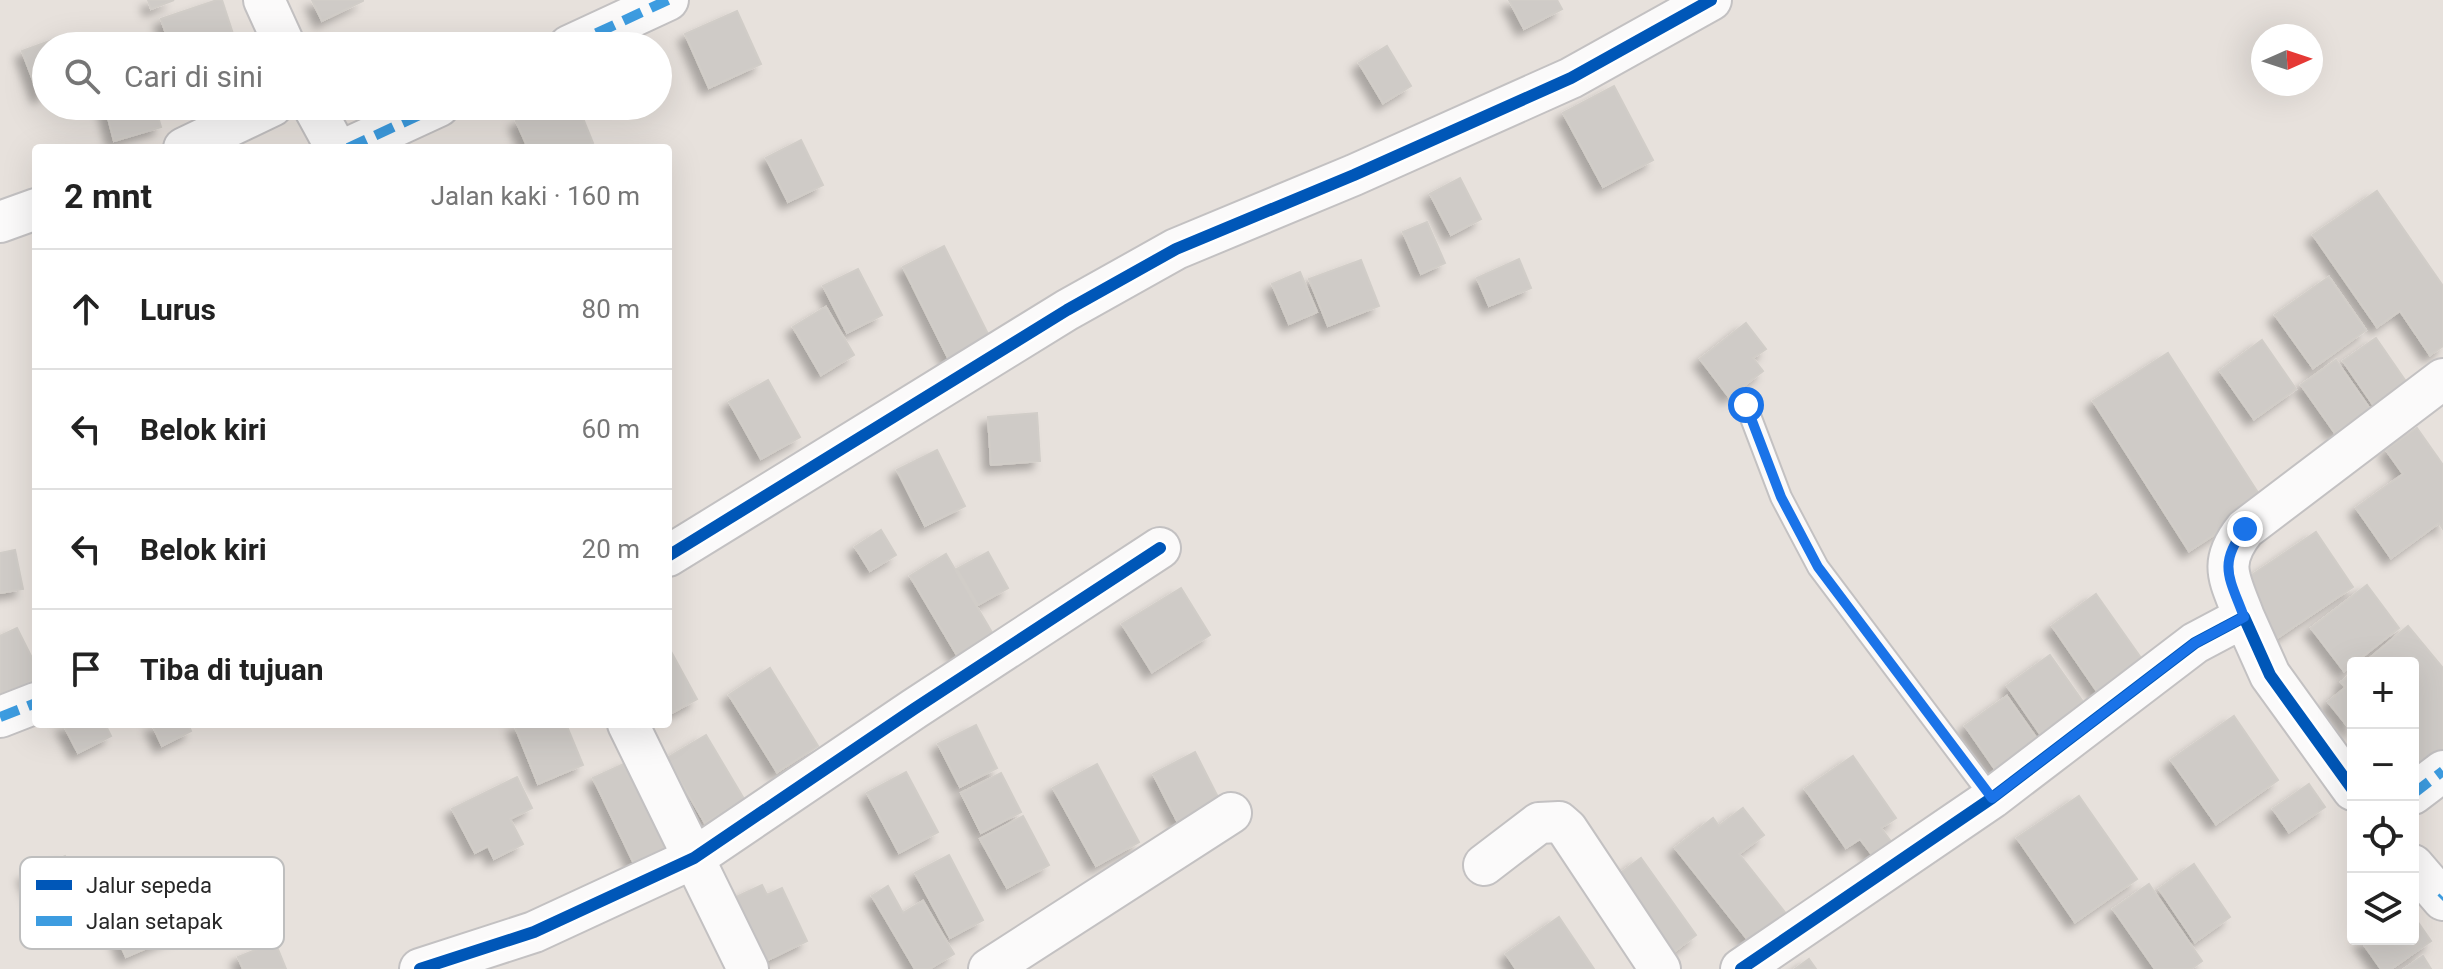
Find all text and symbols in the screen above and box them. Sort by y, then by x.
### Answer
north arrow [2251,24,2323,96]
search box [32,32,672,120]
icon: search [60,54,104,98]
text: Cari di sini [124,59,263,94]
text: 2 mnt [64,176,152,216]
text: Jalan kaki · 160 m [431,181,640,211]
icon: ahead [64,287,108,331]
text: Lurus [140,292,216,327]
text: 80 m [582,294,640,324]
route start [1728,387,1764,423]
icon: left [64,407,108,451]
text: Belok kiri [140,412,267,447]
text: 60 m [582,414,640,444]
route end [2227,511,2263,547]
icon: left [64,527,108,571]
text: Belok kiri [140,532,267,567]
text: 20 m [582,534,640,564]
icon: arrive [64,647,108,691]
text: Tiba di tujuan [140,652,324,687]
map controls [2347,657,2419,945]
button: + [2347,657,2419,729]
button: − [2347,729,2419,801]
button: locate [2347,801,2419,873]
legend [20,857,284,949]
text: Jalur sepeda [86,873,212,898]
button: layers [2347,873,2419,945]
text: Jalan setapak [86,909,224,934]

